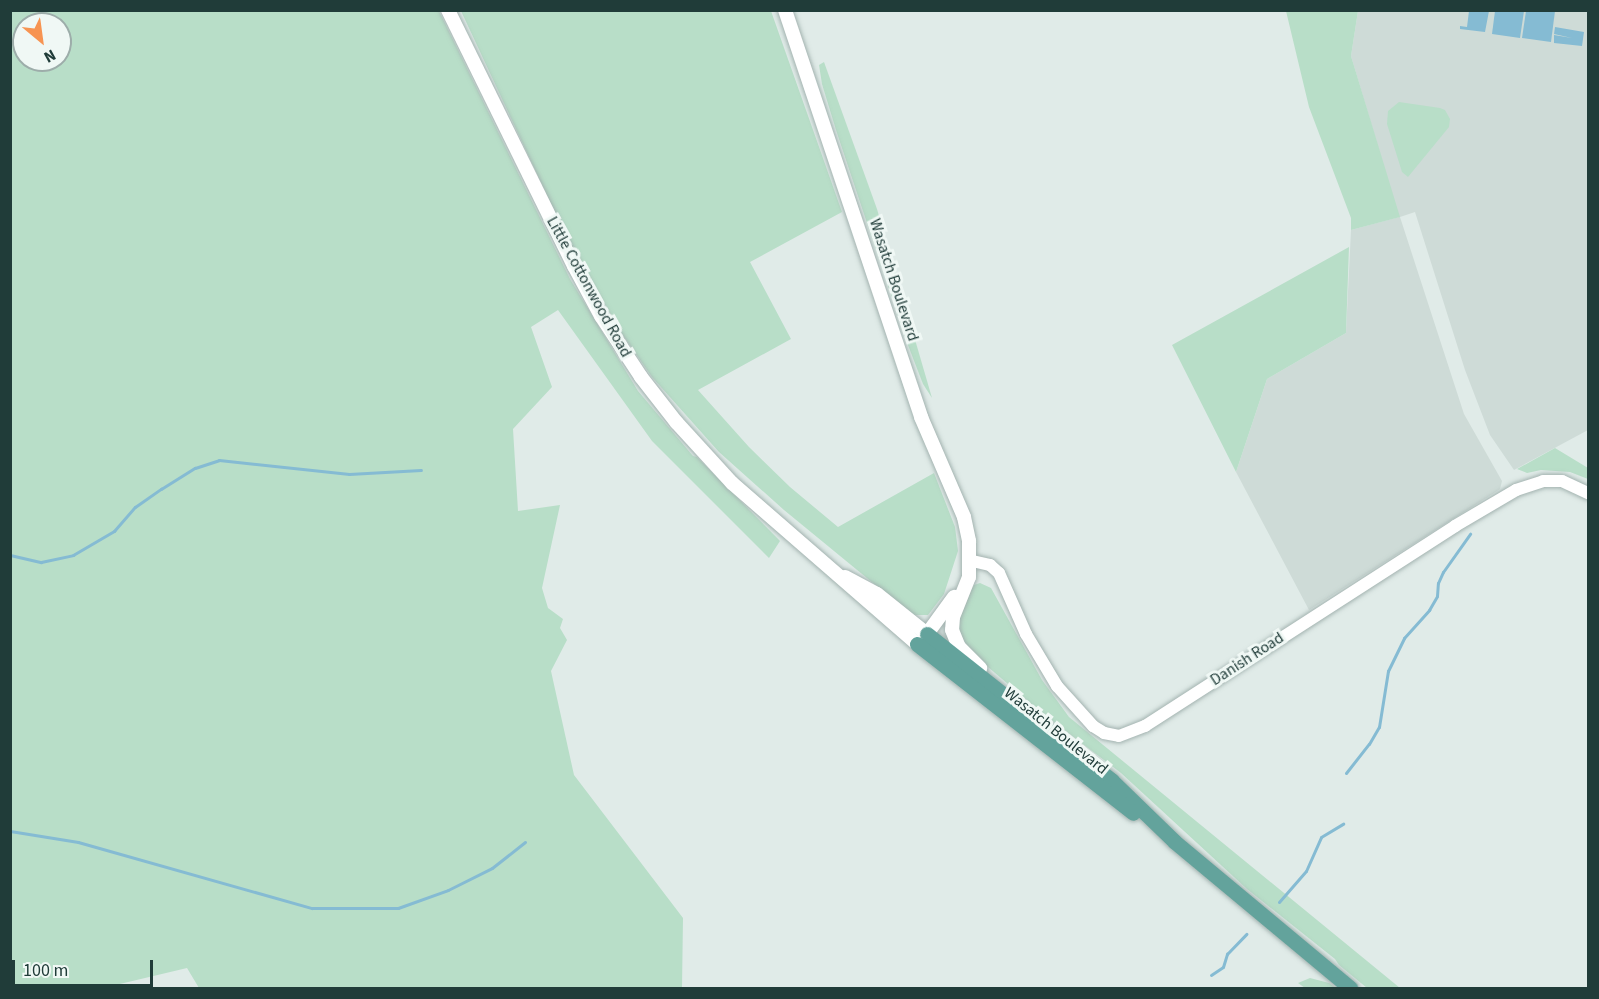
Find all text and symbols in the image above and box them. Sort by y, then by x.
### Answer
north arrow [12,12,72,72]
text: N [40,44,60,68]
street label: Little Cottonwood Road [542,213,636,361]
street label: Wasatch Boulevard [865,216,923,344]
street label: Danish Road [1207,628,1287,690]
street label: Wasatch Boulevard [1000,683,1112,779]
scale bar [15,948,156,986]
text: 100 m [23,958,68,983]

